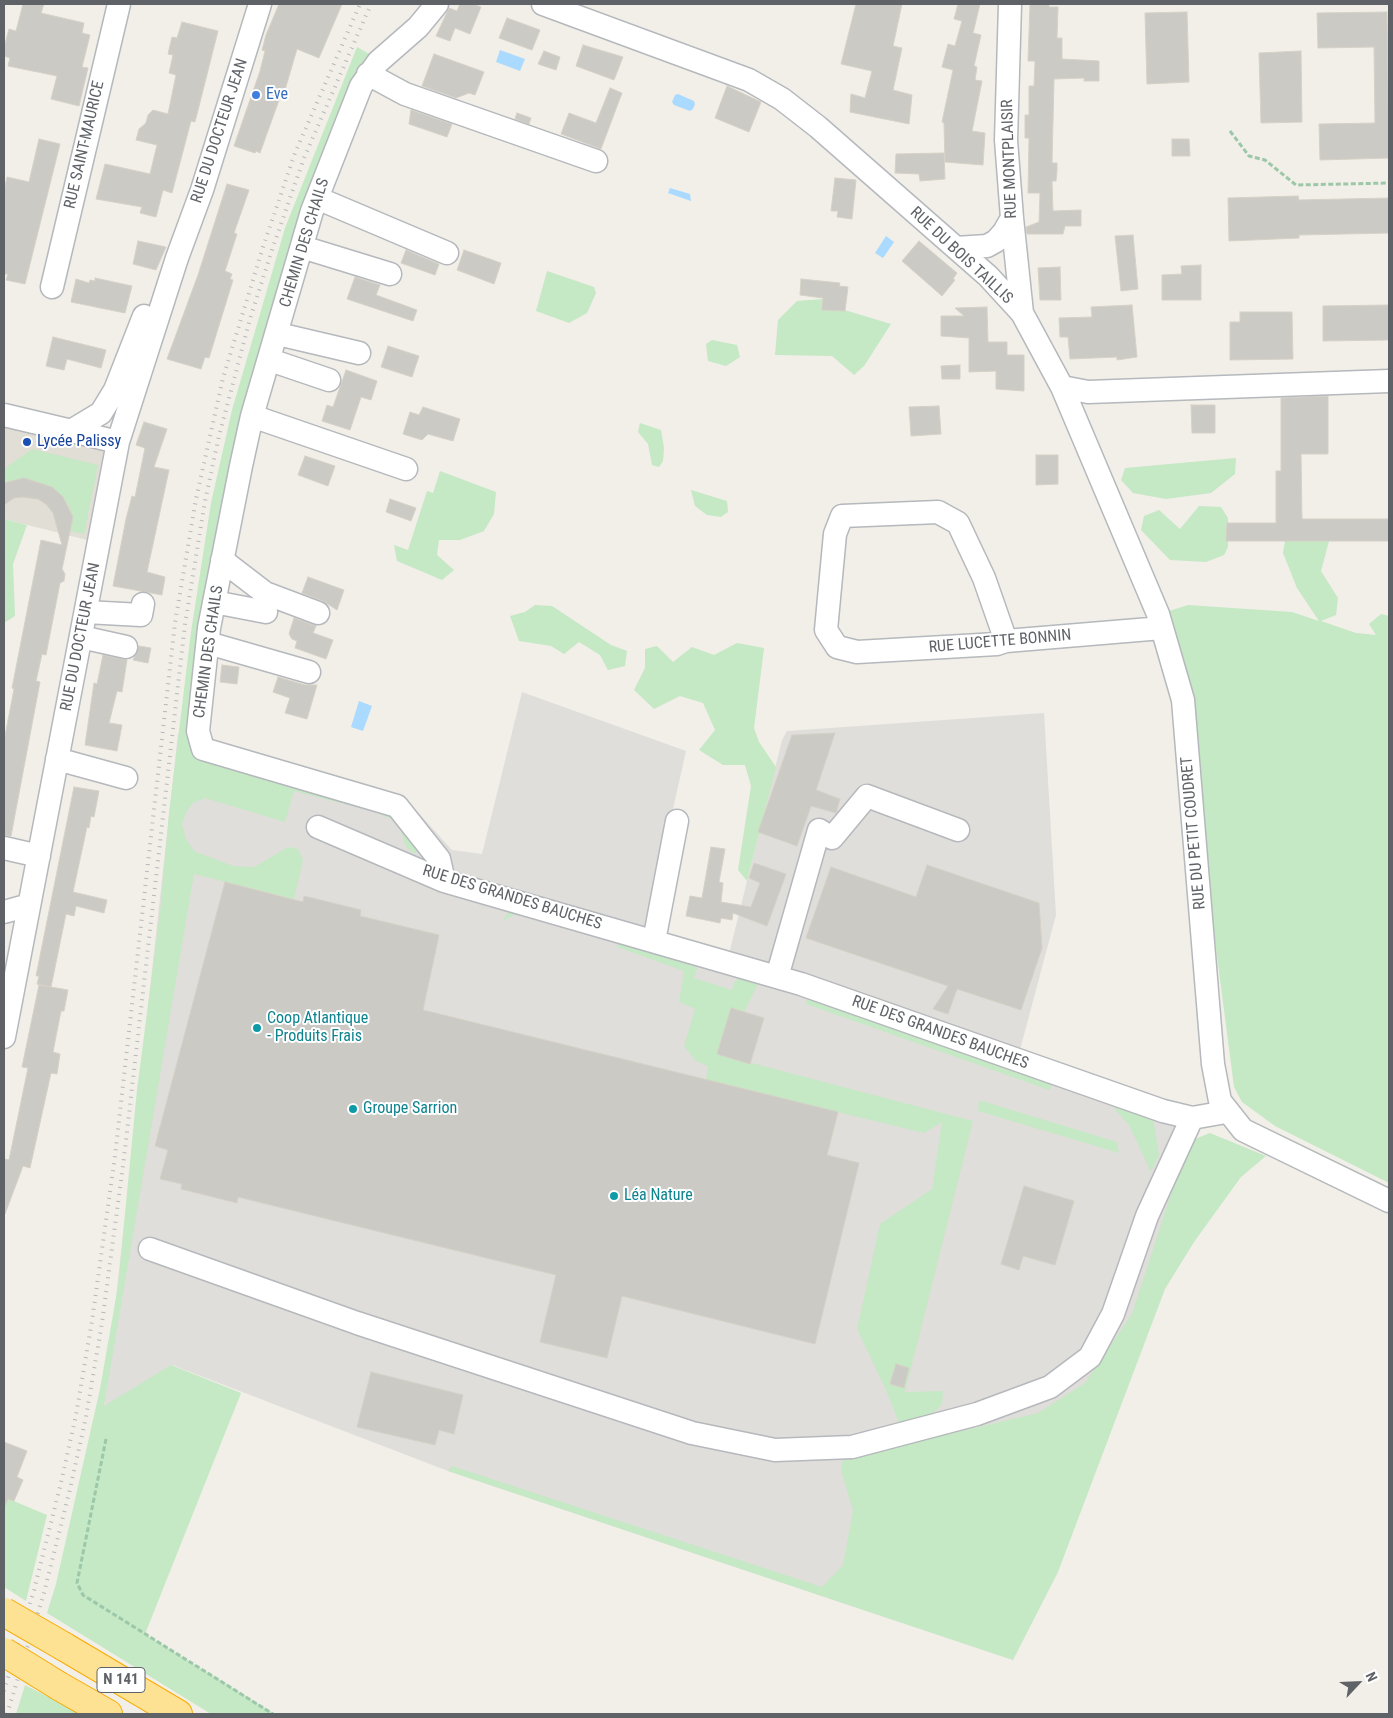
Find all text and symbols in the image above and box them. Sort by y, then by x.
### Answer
street label: RUE DU DOCTEUR JEAN [188,56,252,206]
street label: RUE SAINT-MAURICE [61,79,109,211]
place label: Eve [266,85,288,105]
marker: Eve [250,89,262,101]
street label: RUE MONTPLAISIR [998,99,1022,219]
street label: CHEMIN DES CHAILS [276,176,334,310]
street label: RUE DU BOIS TAILLIS [906,203,1016,309]
place label: Lycée Palissy [37,432,121,452]
marker: Lycée Palissy [21,436,33,448]
street label: RUE DU DOCTEUR JEAN [57,561,105,713]
street label: CHEMIN DES CHAILS [190,584,228,720]
street label: RUE LUCETTE BONNIN [928,626,1072,658]
street label: RUE DU PETIT COUDRET [1178,756,1210,910]
street label: RUE DES GRANDES BAUCHES [420,862,604,934]
street label: RUE DES GRANDES BAUCHES [849,992,1031,1074]
place label: Coop Atlantique - Produits Frais [267,1009,368,1047]
marker: Coop Atlantique - Produits Frais [251,1022,263,1034]
place label: Groupe Sarrion [363,1099,457,1119]
marker: Groupe Sarrion [347,1103,359,1115]
place label: Léa Nature [624,1186,693,1206]
marker: Léa Nature [608,1190,620,1202]
north arrow [1333,1658,1383,1708]
road number: N 141 [97,1668,145,1692]
text: N [1363,1669,1381,1684]

